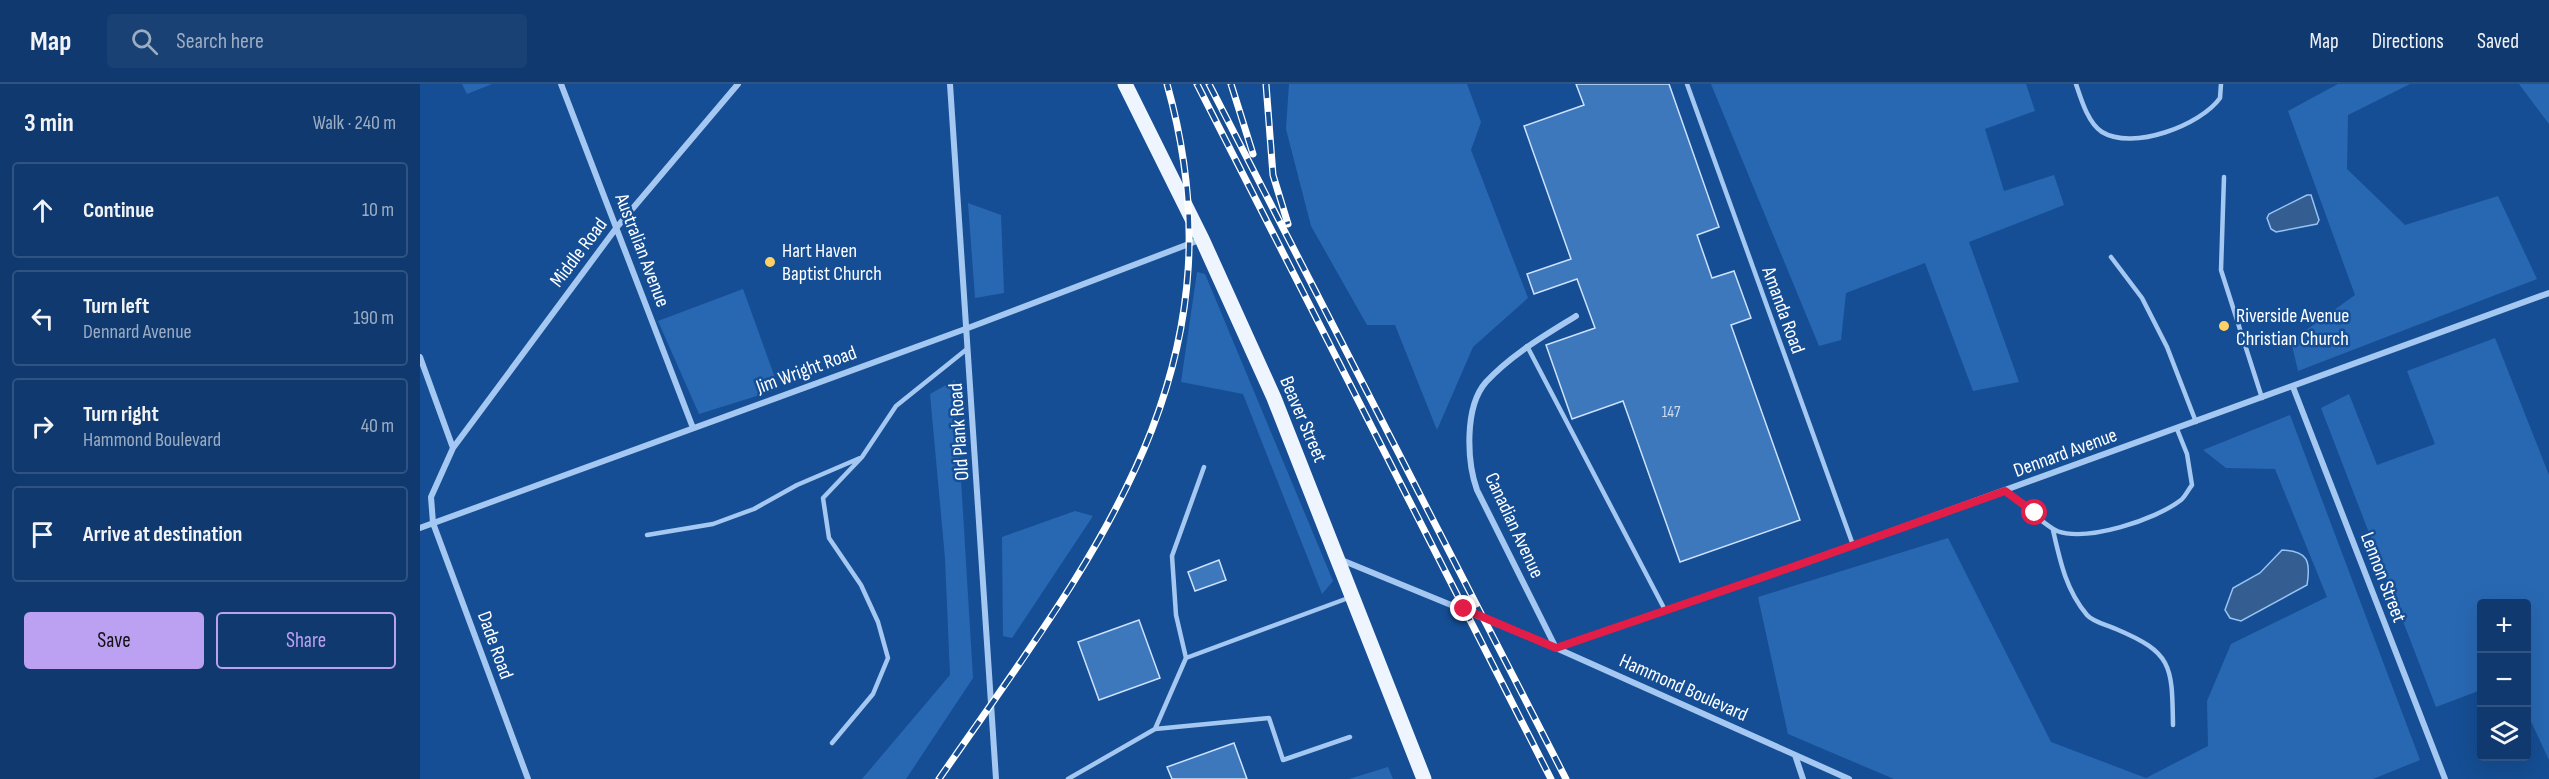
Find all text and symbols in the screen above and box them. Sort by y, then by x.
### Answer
search box [107,14,527,68]
text: Map [30,25,71,58]
icon: search [128,25,161,58]
text: Search here [176,28,264,55]
text: Map [2309,29,2339,54]
text: Directions [2372,29,2444,54]
text: Saved [2477,29,2519,54]
text: 3 min [24,108,74,139]
text: Walk · 240 m [313,111,396,135]
street label: Australian Avenue [609,189,675,310]
icon: ahead [26,194,59,227]
text: Continue [83,197,154,224]
text: 10 m [362,198,394,222]
street label: Middle Road [545,213,613,292]
place label: Hart Haven Baptist Church [782,239,882,286]
marker: Hart Haven Baptist Church [763,255,777,269]
street label: Amanda Road [1756,263,1810,357]
text: Turn left [83,293,149,320]
icon: left [26,302,59,335]
place label: Riverside Avenue Christian Church [2236,304,2349,351]
text: 190 m [353,306,394,330]
marker: Riverside Avenue Christian Church [2217,319,2231,333]
text: Dennard Avenue [83,320,192,344]
street label: Jim Wright Road [752,341,860,400]
street label: Beaver Street [1274,373,1332,466]
street label: Old Plank Road [944,382,974,481]
text: Turn right [83,401,159,428]
house number: 147 [1662,403,1681,422]
icon: right [26,410,59,443]
text: 40 m [361,414,394,438]
street label: Dennard Avenue [2010,423,2120,483]
text: Hammond Boulevard [83,428,221,452]
street label: Canadian Avenue [1479,469,1549,582]
route start [2021,499,2047,525]
icon: arrive [26,518,59,551]
text: Arrive at destination [83,521,242,548]
street label: Lennon Street [2355,529,2411,626]
route end [1450,595,1476,621]
map controls [2477,599,2531,761]
button: + [2477,599,2531,653]
street label: Dade Road [472,608,518,682]
button: Save [24,612,204,669]
button: Share [216,612,396,669]
street label: Hammond Boulevard [1616,649,1752,727]
button: − [2477,653,2531,707]
button: layers [2477,707,2531,761]

